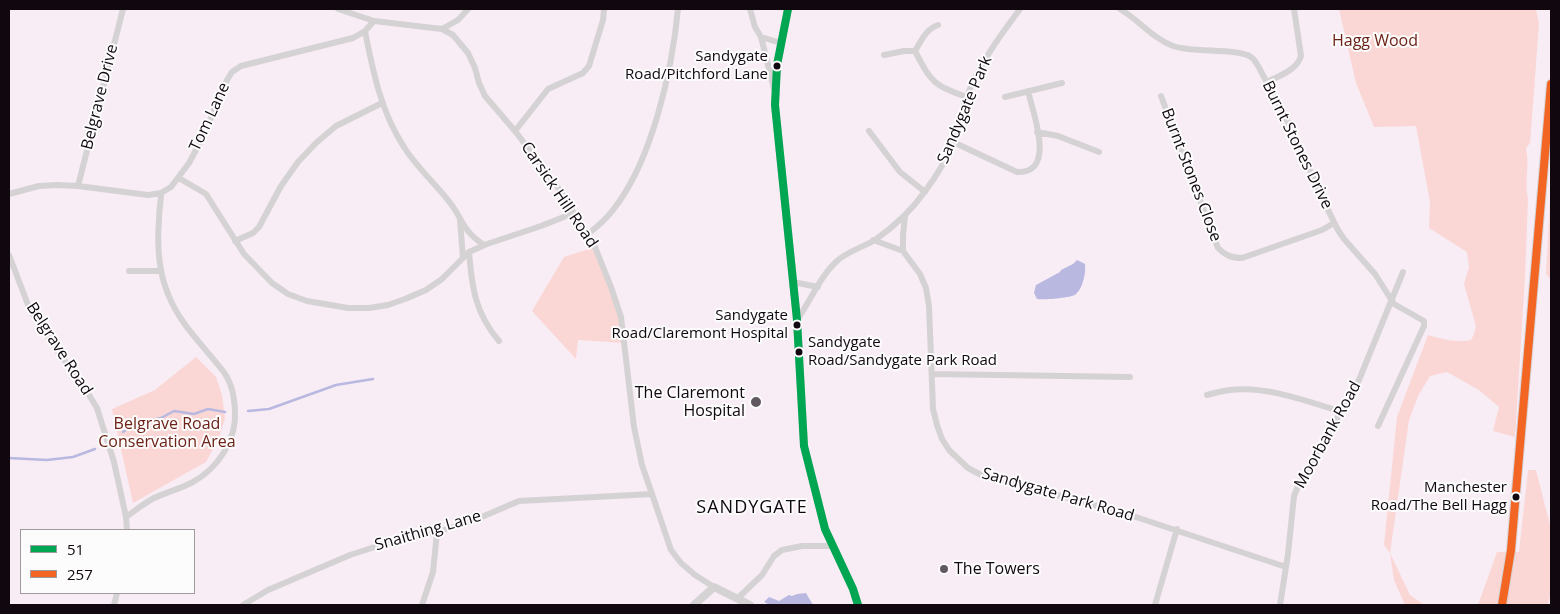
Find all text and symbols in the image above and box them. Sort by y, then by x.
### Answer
park label: Hagg Wood [1332,31,1418,51]
street label: Belgrave Drive [78,42,122,152]
place label: Sandygate Road/Pitchford Lane [625,48,768,83]
street label: Sandygate Park [934,53,996,167]
marker: Sandygate Road/Pitchford Lane [772,61,782,71]
street label: Burnt Stones Drive [1258,78,1336,212]
street label: Tom Lane [186,80,234,154]
street label: Burnt Stones Close [1157,106,1225,244]
street label: Carsick Hill Road [516,138,602,252]
street label: Belgrave Road [22,299,96,399]
place label: Sandygate Road/Claremont Hospital [612,307,788,342]
marker: Sandygate Road/Claremont Hospital [792,320,802,330]
place label: Sandygate Road/Sandygate Park Road [808,334,997,369]
marker: Sandygate Road/Sandygate Park Road [794,347,804,357]
street label: Moorbank Road [1291,378,1365,492]
place label: The Claremont Hospital [635,383,745,421]
marker: The Claremont Hospital [749,395,763,409]
park label: Belgrave Road Conservation Area [98,414,236,452]
street label: Sandygate Park Road [980,464,1136,526]
place label: Manchester Road/The Bell Hagg [1371,479,1507,514]
marker: Manchester Road/The Bell Hagg [1511,492,1521,502]
district label: SANDYGATE [695,497,809,519]
street label: Snaithing Lane [373,507,483,555]
legend [20,529,195,594]
text: 51 [67,539,84,559]
place label: The Towers [954,559,1040,579]
marker: The Towers [938,563,950,575]
text: 257 [67,564,93,584]

